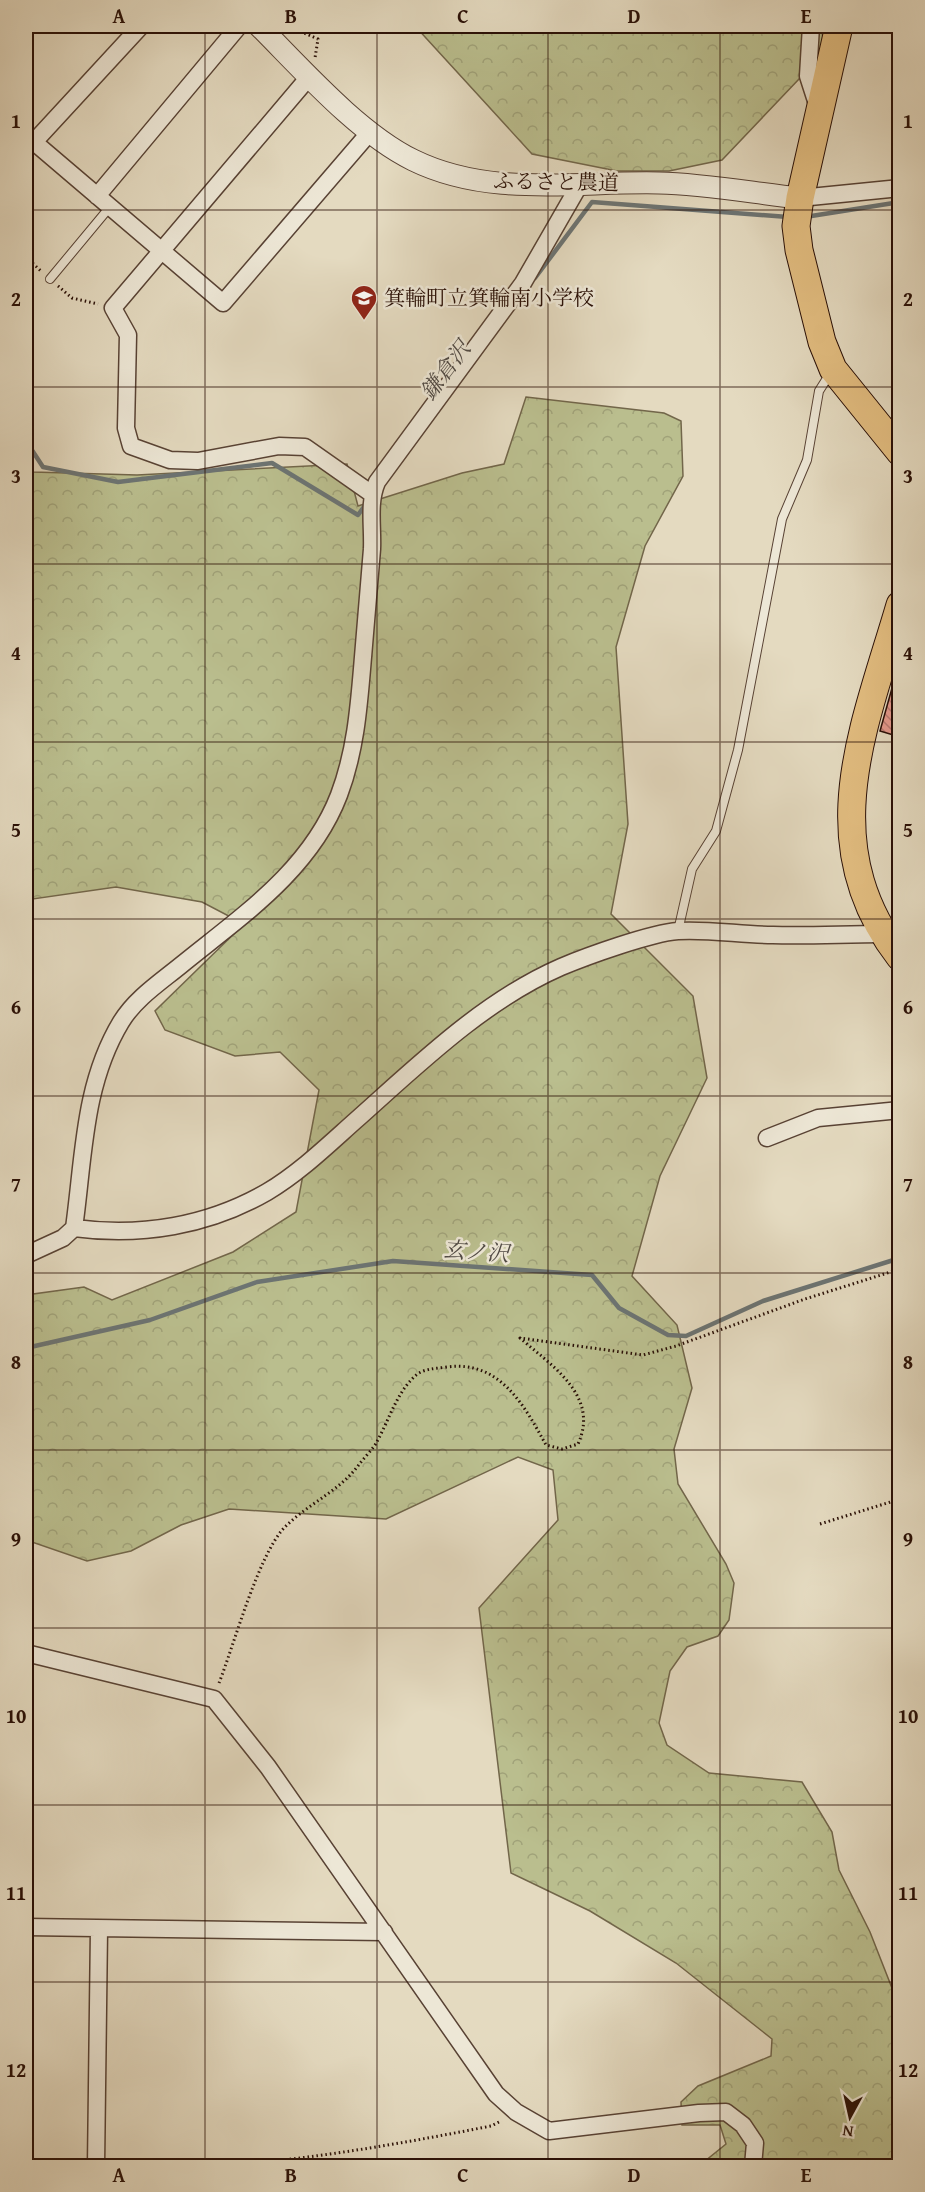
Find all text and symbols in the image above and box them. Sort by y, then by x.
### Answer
text: A [113,1,126,30]
text: B [285,1,297,30]
text: C [457,1,469,30]
text: D [627,1,641,30]
text: E [801,1,812,30]
text: 1 [11,106,21,135]
text: 1 [903,106,913,135]
street label: ふるさと農道 [493,165,619,198]
place label: 箕輪町立箕輪南小学校 [384,282,594,313]
school or university icon: 箕輪町立箕輪南小学校 [349,283,379,321]
text: 2 [11,284,21,313]
text: 2 [903,284,913,313]
water label: 鎌倉沢 [412,332,479,406]
text: 3 [11,461,21,490]
text: 3 [903,461,913,490]
text: 4 [11,638,21,667]
text: 4 [903,638,913,667]
text: 5 [11,815,21,844]
text: 5 [903,815,913,844]
text: 6 [11,992,21,1021]
text: 6 [903,992,913,1021]
text: 7 [11,1169,21,1198]
text: 7 [903,1169,913,1198]
water label: 玄ノ沢 [442,1233,513,1269]
text: 8 [11,1347,21,1376]
text: 8 [903,1347,913,1376]
text: 9 [11,1524,21,1553]
text: 9 [903,1524,913,1553]
text: 10 [6,1701,26,1730]
text: 10 [898,1701,918,1730]
text: 11 [6,1878,26,1907]
text: 11 [898,1878,918,1907]
text: 12 [6,2055,26,2084]
text: 12 [898,2055,918,2084]
north arrow [820,2087,880,2147]
text: N [841,2119,855,2144]
text: A [113,2160,126,2189]
text: B [285,2160,297,2189]
text: C [457,2160,469,2189]
text: D [627,2160,641,2189]
text: E [801,2160,812,2189]

